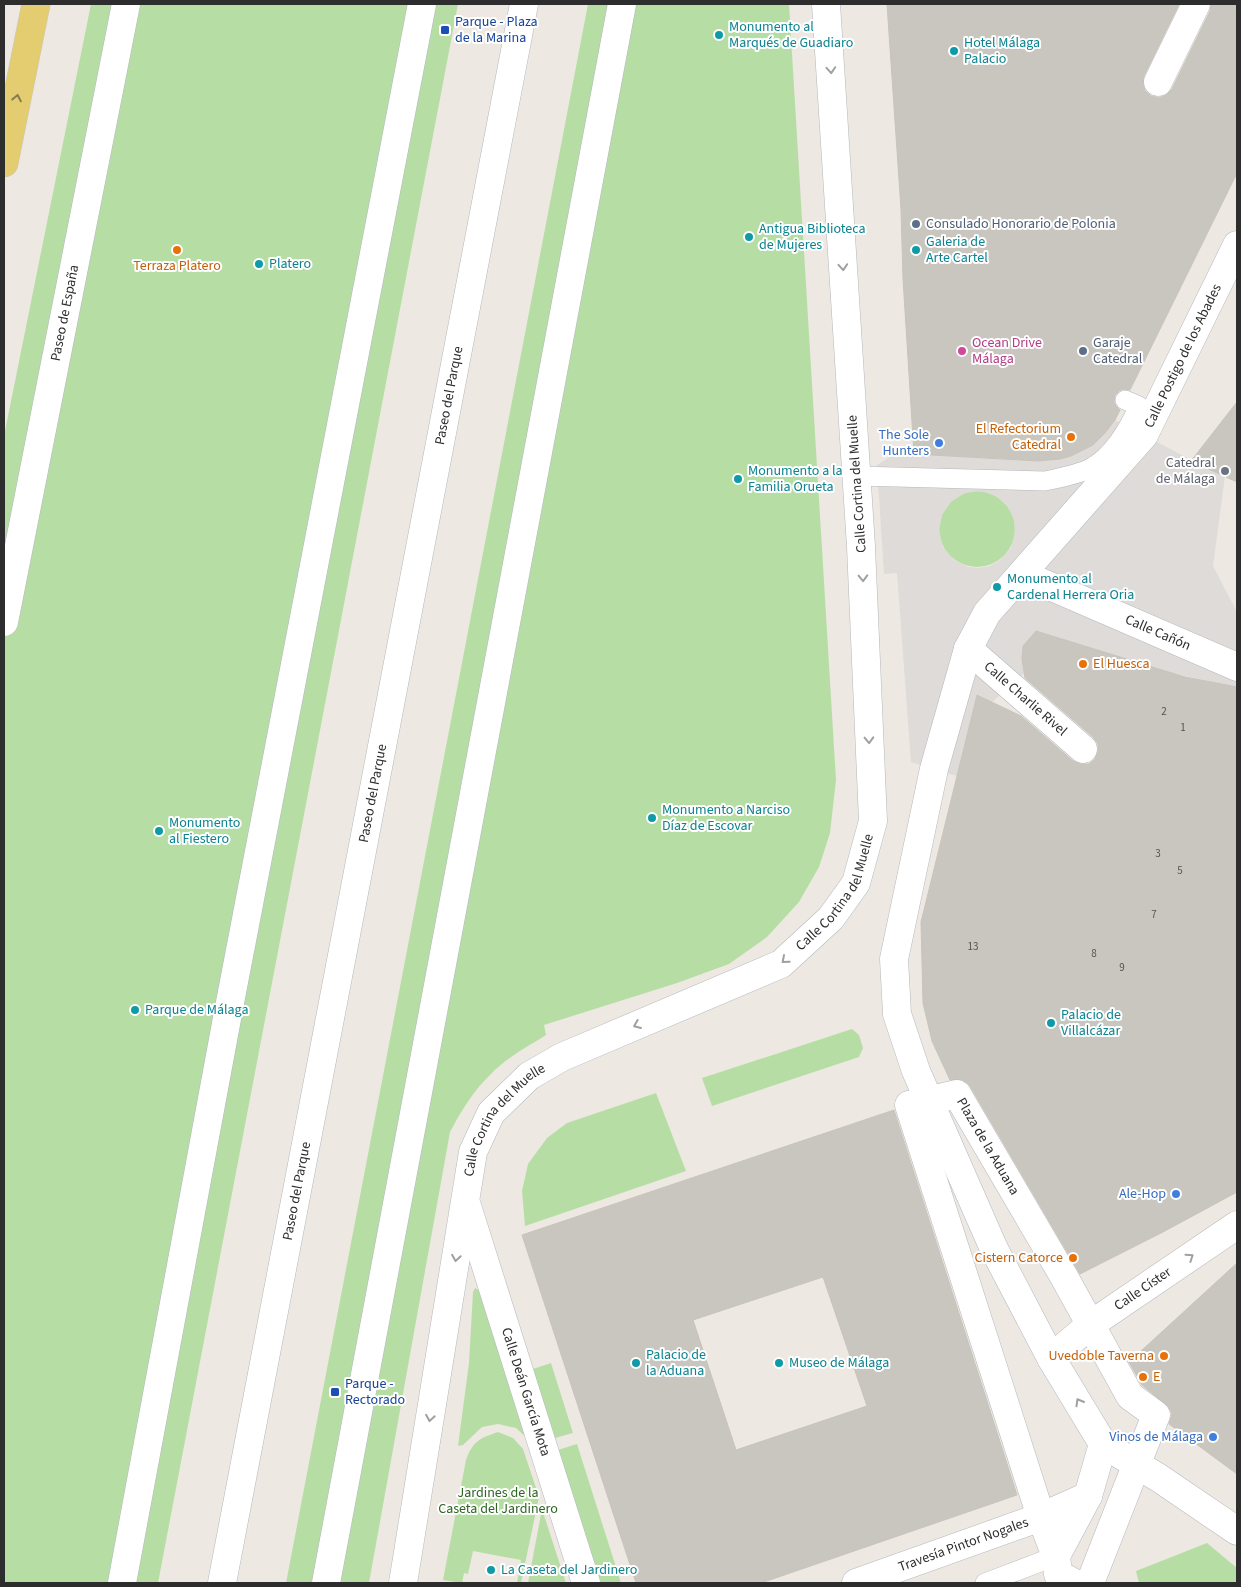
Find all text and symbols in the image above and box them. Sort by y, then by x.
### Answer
place label: Parque - Plaza de la Marina [455,12,538,48]
place label: Monumento al Marqués de Guadiaro [729,17,853,53]
marker: Parque - Plaza de la Marina [439,24,451,36]
marker: Monumento al Marqués de Guadiaro [713,29,725,41]
place label: Hotel Málaga Palacio [964,33,1040,69]
marker: Hotel Málaga Palacio [948,45,960,57]
one-way arrow [825,66,836,74]
one-way arrow [11,93,22,102]
place label: Consulado Honorario de Polonia [926,214,1116,234]
marker: Consulado Honorario de Polonia [910,218,922,230]
place label: Antigua Biblioteca de Mujeres [759,219,866,255]
marker: Antigua Biblioteca de Mujeres [743,231,755,243]
place label: Galeria de Arte Cartel [926,232,988,268]
marker: Terraza Platero [171,244,183,256]
marker: Galeria de Arte Cartel [910,244,922,256]
place label: Platero [269,254,311,274]
place label: Terraza Platero [133,256,221,276]
marker: Platero [253,258,265,270]
street label: Paseo de España [46,263,84,363]
one-way arrow [838,263,849,271]
street label: Calle Postigo de los Abades [1139,280,1227,431]
place label: Ocean Drive Málaga [972,333,1042,369]
place label: Garaje Catedral [1093,333,1143,369]
street label: Paseo del Parque [430,344,468,447]
marker: Ocean Drive Málaga [956,345,968,357]
marker: Garaje Catedral [1077,345,1089,357]
street label: Calle Cortina del Muelle [842,414,872,554]
place label: El Refectorium Catedral [976,419,1061,455]
place label: The Sole Hunters [879,425,929,461]
marker: El Refectorium Catedral [1065,431,1077,443]
marker: The Sole Hunters [933,437,945,449]
place label: Catedral de Málaga [1156,453,1215,489]
place label: Monumento a la Familia Orueta [748,461,843,497]
marker: Catedral de Málaga [1219,465,1231,477]
marker: Monumento a la Familia Orueta [732,473,744,485]
place label: Monumento al Cardenal Herrera Oria [1007,569,1134,605]
one-way arrow [857,574,868,582]
marker: Monumento al Cardenal Herrera Oria [991,581,1003,593]
street label: Calle Cañón [1122,610,1194,656]
place label: El Huesca [1093,654,1150,674]
street label: Calle Charlie Rivel [979,657,1072,741]
marker: El Huesca [1077,658,1089,670]
house number: 2 [1161,704,1167,719]
house number: 1 [1180,720,1186,735]
one-way arrow [864,736,875,744]
street label: Paseo del Parque [354,742,392,844]
place label: Monumento a Narciso Díaz de Escovar [662,800,790,836]
marker: Monumento a Narciso Díaz de Escovar [646,812,658,824]
place label: Monumento al Fiestero [169,813,240,849]
marker: Monumento al Fiestero [153,825,165,837]
street label: Calle Cortina del Muelle [791,832,879,956]
house number: 3 [1155,846,1161,861]
house number: 5 [1177,863,1183,878]
house number: 7 [1151,907,1157,922]
house number: 13 [968,939,978,954]
house number: 8 [1091,946,1097,961]
one-way arrow [782,954,791,963]
house number: 9 [1119,960,1125,975]
place label: Parque de Málaga [145,1000,249,1020]
marker: Parque de Málaga [129,1004,141,1016]
place label: Palacio de Villalcázar [1061,1005,1121,1041]
marker: Palacio de Villalcázar [1045,1017,1057,1029]
one-way arrow [633,1019,642,1029]
street label: Calle Cortina del Muelle [459,1059,549,1178]
street label: Plaza de la Aduana [951,1094,1024,1199]
street label: Paseo del Parque [278,1140,316,1242]
place label: Ale-Hop [1119,1184,1166,1204]
marker: Ale-Hop [1170,1188,1182,1200]
place label: Cistern Catorce [974,1248,1063,1268]
marker: Cistern Catorce [1067,1252,1079,1264]
one-way arrow [451,1254,462,1262]
one-way arrow [1184,1254,1193,1263]
street label: Calle Císter [1110,1262,1176,1316]
street label: Calle Deán García Mota [496,1325,555,1459]
place label: Palacio de la Aduana [646,1345,706,1381]
place label: Uvedoble Taverna [1049,1346,1154,1366]
marker: Uvedoble Taverna [1158,1350,1170,1362]
place label: Museo de Málaga [789,1353,889,1373]
marker: Palacio de la Aduana [630,1357,642,1369]
marker: Museo de Málaga [773,1357,785,1369]
place label: E [1153,1367,1160,1387]
marker: E [1137,1371,1149,1383]
place label: Parque - Rectorado [345,1374,405,1410]
marker: Parque - Rectorado [329,1386,341,1398]
one-way arrow [1075,1399,1085,1408]
one-way arrow [425,1415,436,1423]
place label: Vinos de Málaga [1109,1427,1203,1447]
marker: Vinos de Málaga [1207,1431,1219,1443]
park label: Jardines de la Caseta del Jardinero [438,1483,558,1519]
street label: Travesía Pintor Nogales [896,1512,1031,1577]
place label: La Caseta del Jardinero [501,1560,637,1580]
marker: La Caseta del Jardinero [485,1564,497,1576]

